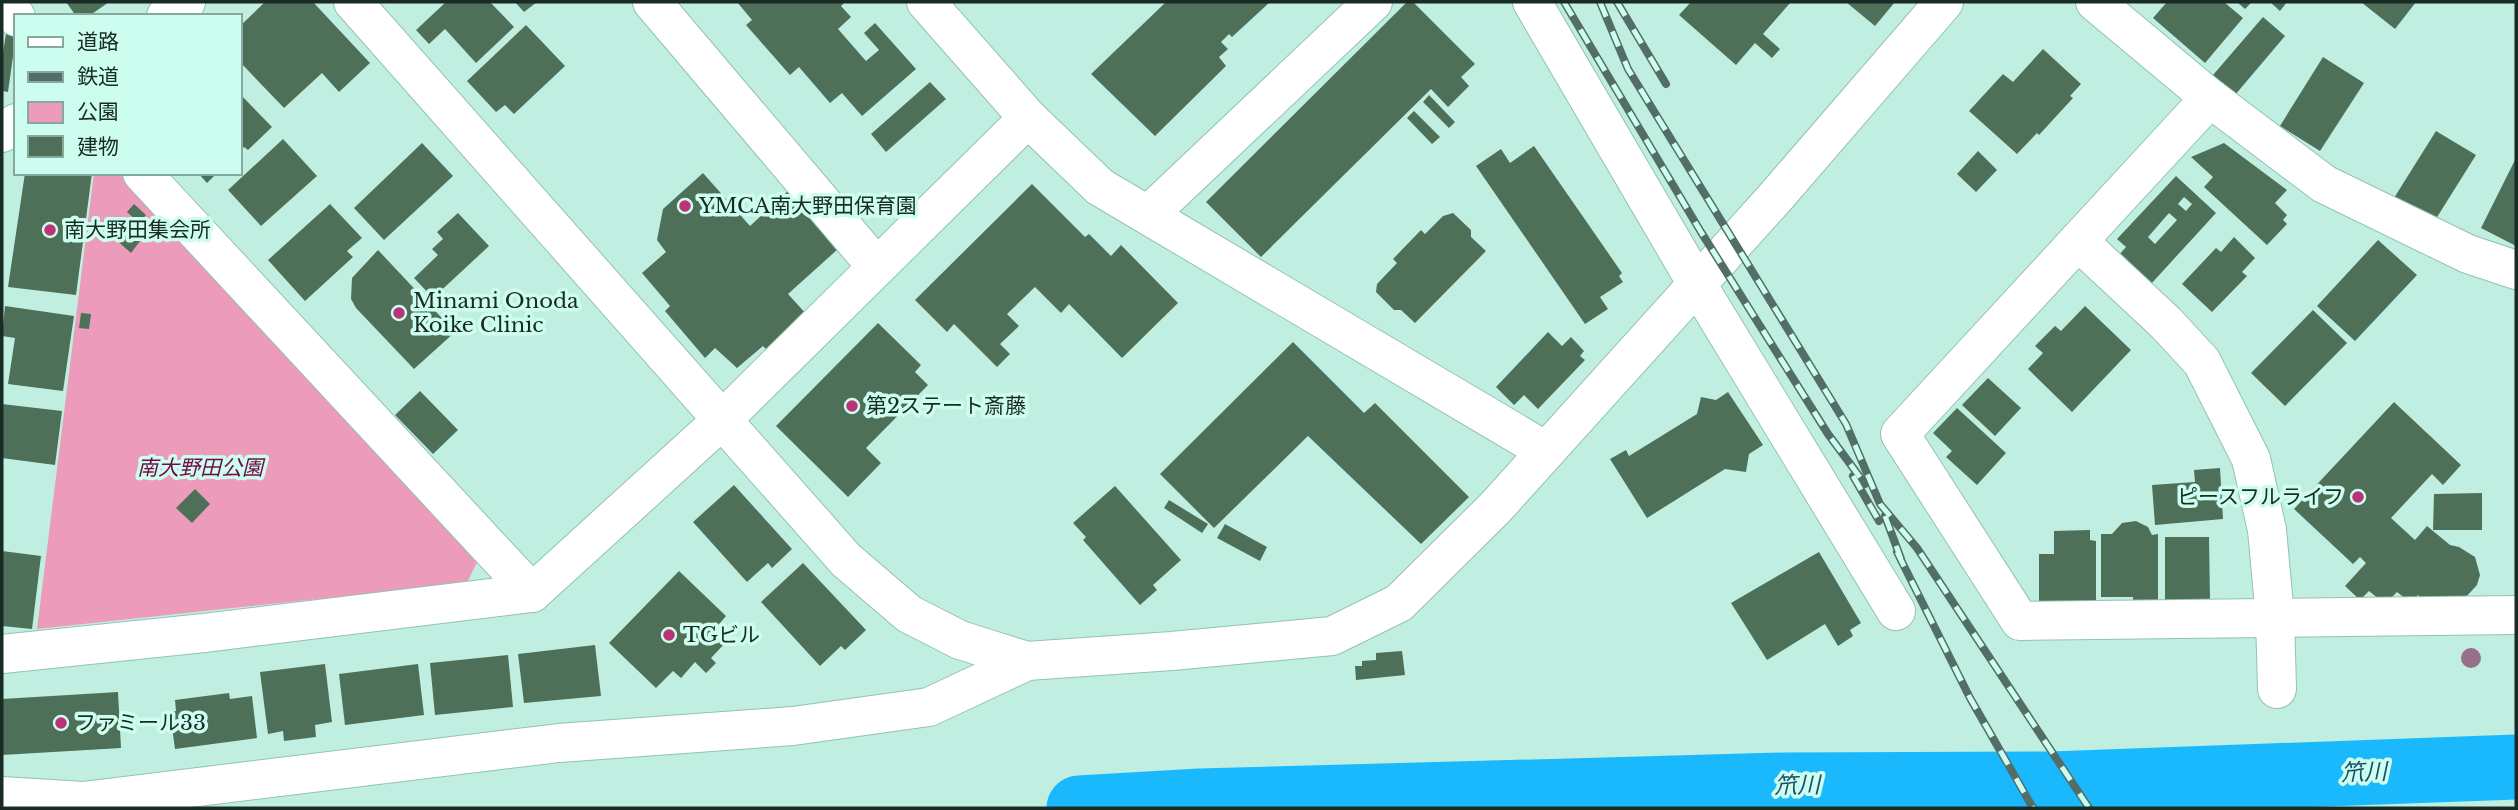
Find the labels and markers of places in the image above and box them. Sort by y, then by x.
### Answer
place label: YMCA南大野田保育園 [698,193,917,219]
marker: YMCA南大野田保育園 [677,198,693,214]
place label: 南大野田集会所 [64,217,211,243]
marker: 南大野田集会所 [42,222,58,238]
place label: Minami Onoda Koike Clinic [413,288,579,338]
marker: Minami Onoda Koike Clinic [391,305,407,321]
place label: 第2ステート斎藤 [866,393,1026,419]
marker: 第2ステート斎藤 [844,398,860,414]
place label: ピースフルライフ [2177,484,2344,510]
marker: ピースフルライフ [2350,489,2366,505]
place label: TGビル [683,622,760,648]
marker: TGビル [661,627,677,643]
place label: ファミール33 [75,710,206,736]
marker: ファミール33 [53,715,69,731]

